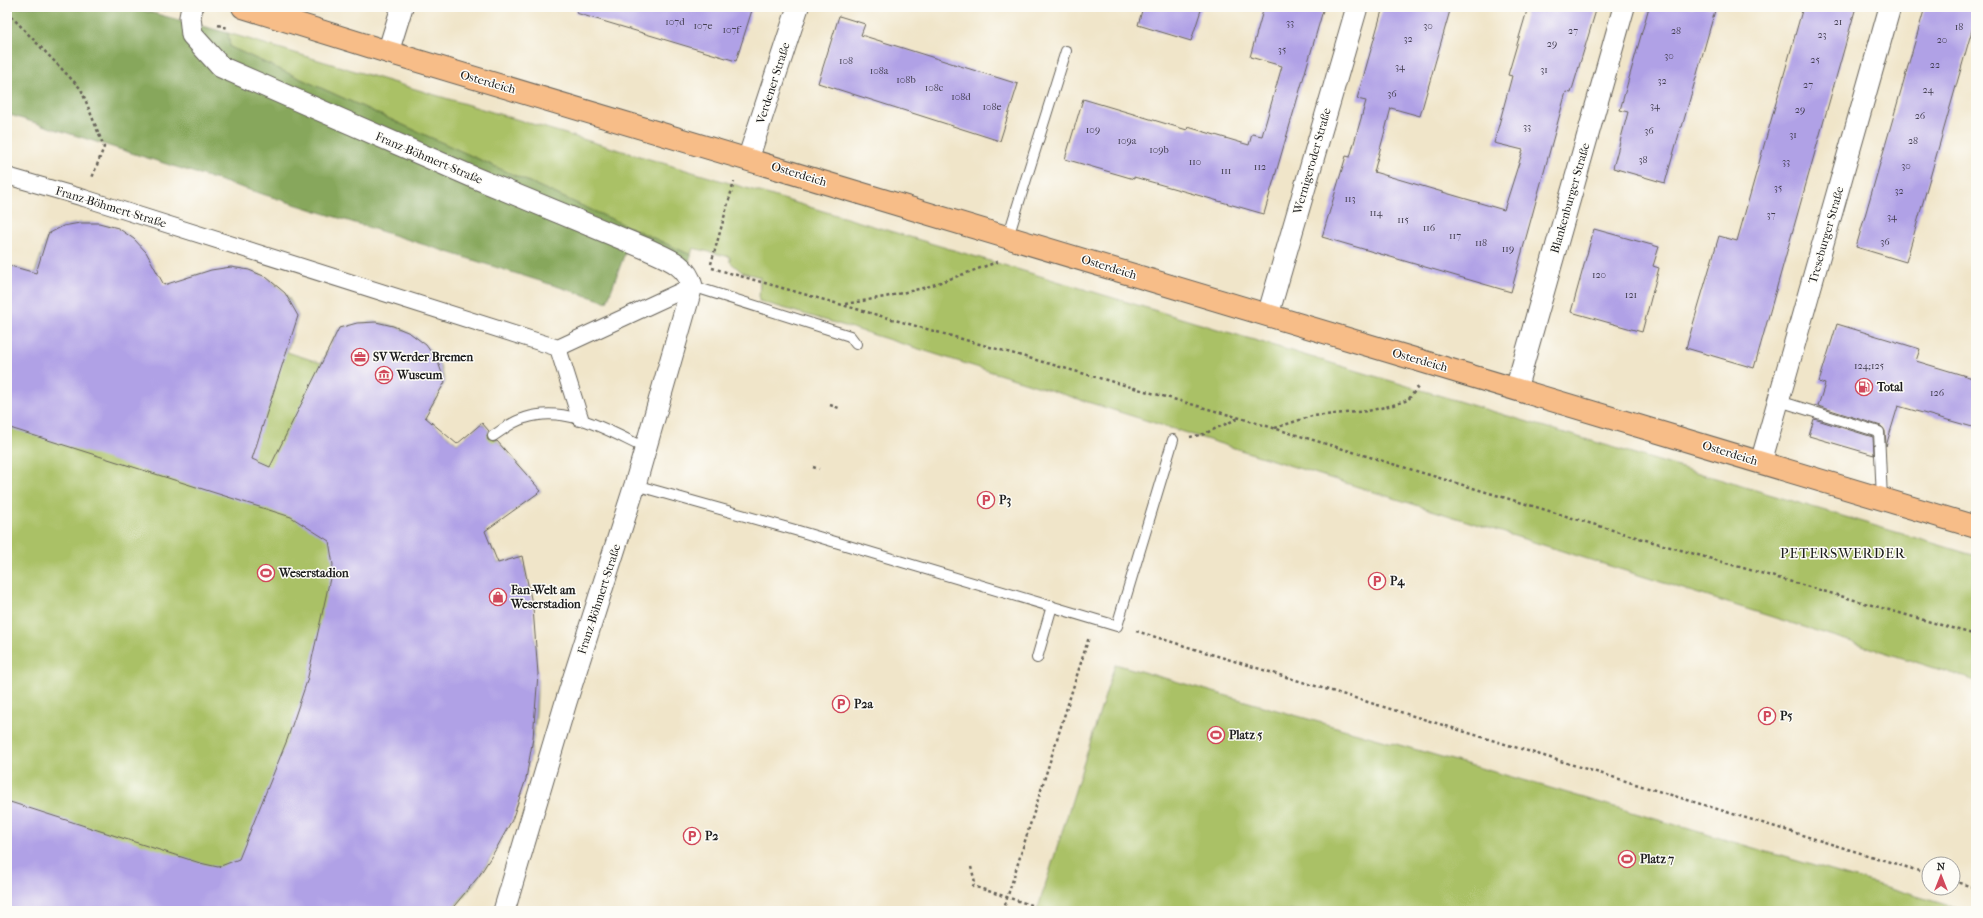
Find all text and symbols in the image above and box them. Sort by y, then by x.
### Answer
house number: 107d [665,16,685,28]
house number: 21 [1834,16,1842,28]
house number: 33 [1286,17,1294,29]
house number: 107e [694,20,712,32]
house number: 30 [1423,20,1433,32]
house number: 18 [1955,21,1963,33]
house number: 107f [722,24,742,36]
house number: 27 [1568,25,1578,37]
house number: 28 [1671,25,1681,37]
house number: 23 [1817,29,1827,41]
house number: 32 [1403,33,1413,45]
house number: 20 [1937,34,1947,46]
house number: 29 [1547,38,1557,50]
street label: Verdener Straße [753,41,793,126]
house number: 35 [1278,44,1286,56]
house number: 30 [1664,50,1674,62]
house number: 25 [1810,54,1820,66]
house number: 108 [839,55,853,67]
house number: 22 [1930,59,1940,71]
house number: 34 [1395,61,1406,73]
house number: 31 [1540,64,1548,76]
house number: 108a [870,65,889,77]
street label: Osterdeich [459,67,518,97]
house number: 108b [896,74,916,86]
house number: 32 [1657,75,1667,87]
house number: 27 [1803,79,1813,91]
house number: 108c [925,82,944,94]
house number: 24 [1922,84,1935,96]
house number: 36 [1387,88,1397,100]
house number: 108d [951,91,971,103]
house number: 34 [1650,100,1661,112]
house number: 108e [983,101,1002,113]
house number: 29 [1795,104,1805,116]
street label: Wernigeroder Straße [1290,106,1334,217]
house number: 26 [1915,110,1926,122]
house number: 33 [1523,121,1531,133]
house number: 109 [1086,124,1100,136]
house number: 36 [1644,125,1654,137]
street label: Franz-Böhmert-Straße [373,129,485,187]
house number: 31 [1789,129,1797,141]
house number: 109a [1118,135,1137,147]
house number: 28 [1908,135,1918,147]
street label: Blankenburger Straße [1548,141,1592,255]
house number: 109b [1149,144,1169,156]
house number: 38 [1638,154,1648,166]
house number: 110 [1189,156,1201,168]
house number: 33 [1782,156,1790,168]
street label: Osterdeich [770,159,829,189]
house number: 30 [1901,160,1911,172]
house number: 112 [1254,161,1266,173]
house number: 111 [1221,165,1231,177]
house number: 35 [1774,182,1782,194]
street label: Franz-Böhmert-Straße [54,183,168,231]
street label: Treseburger Straße [1805,185,1847,285]
house number: 32 [1894,185,1904,197]
house number: 113 [1344,193,1356,205]
house number: 114 [1369,207,1384,219]
house number: 37 [1767,209,1776,221]
house number: 34 [1887,211,1898,223]
house number: 115 [1397,214,1409,226]
house number: 116 [1423,222,1436,234]
house number: 117 [1449,230,1461,242]
house number: 36 [1880,236,1890,248]
house number: 118 [1475,237,1487,249]
house number: 119 [1502,243,1514,255]
street label: Osterdeich [1080,252,1139,282]
house number: 120 [1592,269,1606,281]
house number: 121 [1625,289,1637,301]
street label: Osterdeich [1391,345,1450,375]
office icon: SV Werder Bremen [350,347,370,367]
place label: SV Werder Bremen [373,350,474,364]
house number: 124;125 [1854,360,1884,372]
museum icon: Wuseum [374,365,394,385]
place label: Wuseum [396,368,443,382]
fuel station icon: Total [1854,377,1874,397]
place label: Total [1876,380,1904,394]
house number: 126 [1930,387,1945,399]
street label: Osterdeich [1701,438,1760,468]
parking icon: P3 [976,490,996,510]
place label: P3 [999,493,1011,508]
street label: Franz-Böhmert-Straße [575,542,623,656]
district label: PETERSWERDER [1780,545,1906,562]
sports icon: Weserstadion [256,563,276,583]
place label: Weserstadion [278,566,350,580]
parking icon: P4 [1367,571,1387,591]
place label: P4 [1390,574,1405,589]
place label: Fan-Welt am Weserstadion [510,583,582,611]
shop icon: Fan-Welt am Weserstadion [488,587,508,607]
parking icon: P2a [831,694,851,714]
place label: P2a [854,697,873,711]
parking icon: P5 [1757,706,1777,726]
place label: P5 [1780,709,1793,723]
sports icon: Platz 5 [1206,725,1226,745]
place label: Platz 5 [1229,728,1263,742]
parking icon: P2 [682,826,702,846]
place label: P2 [705,829,719,843]
sports icon: Platz 7 [1617,849,1637,869]
place label: Platz 7 [1640,852,1674,866]
north arrow [1921,856,1961,896]
text: N [1937,860,1946,873]

